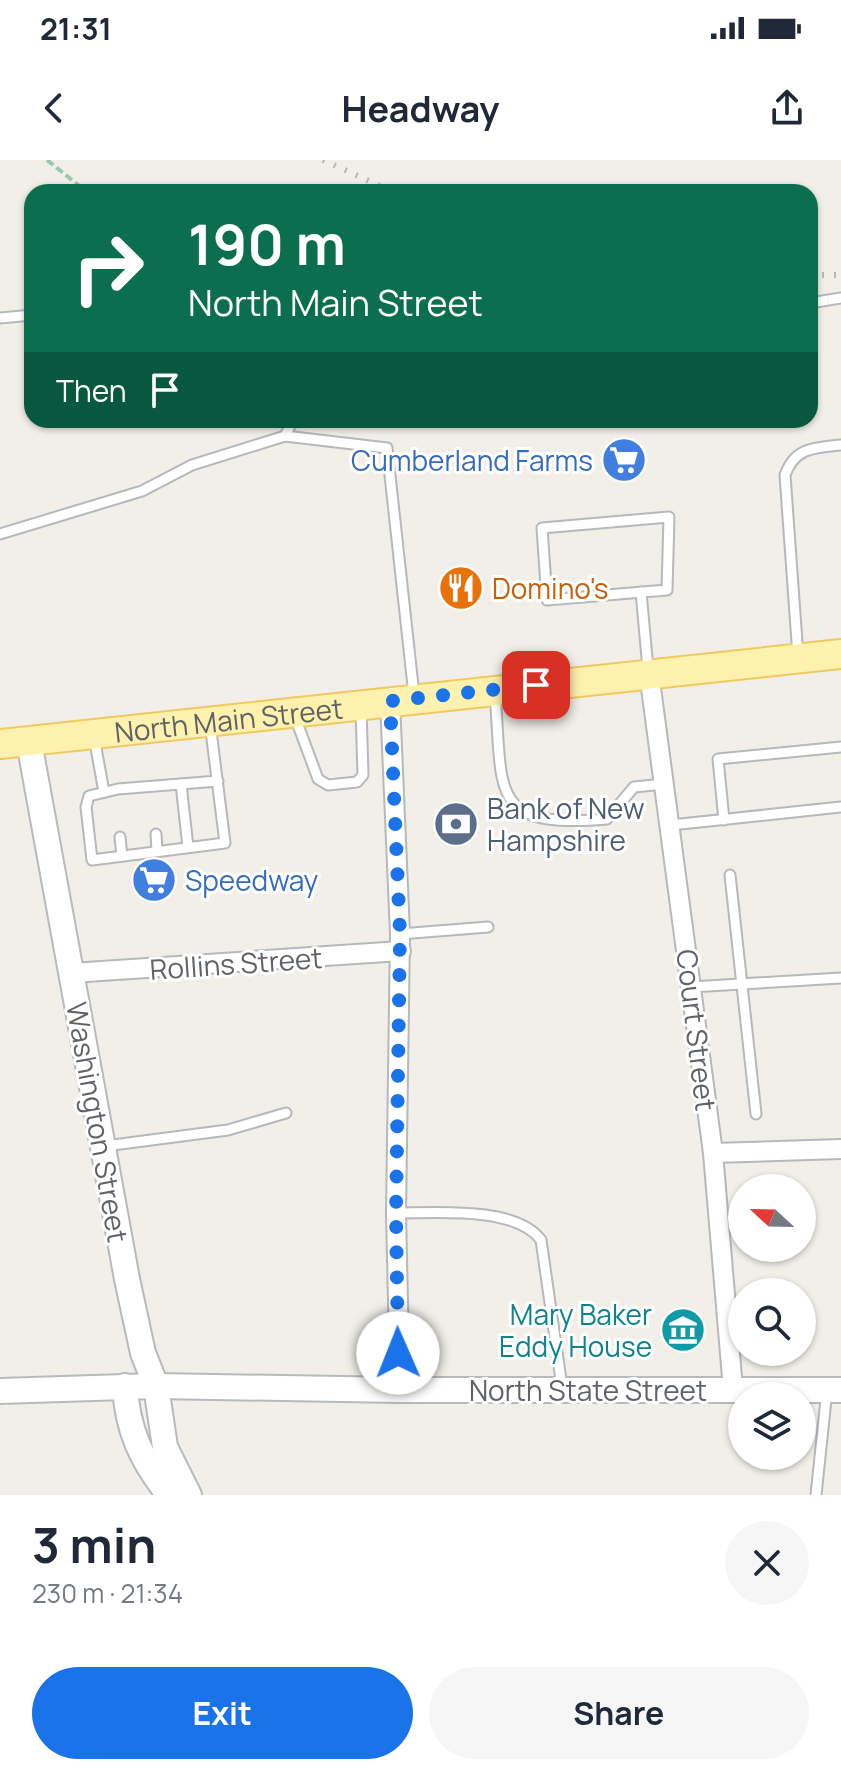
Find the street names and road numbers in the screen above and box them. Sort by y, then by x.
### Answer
street label: North Main Street [113,688,345,751]
street label: Rollins Street [148,938,324,988]
street label: Court Street [668,947,726,1113]
street label: Washington Street [58,999,138,1245]
street label: North State Street [469,1371,707,1409]

